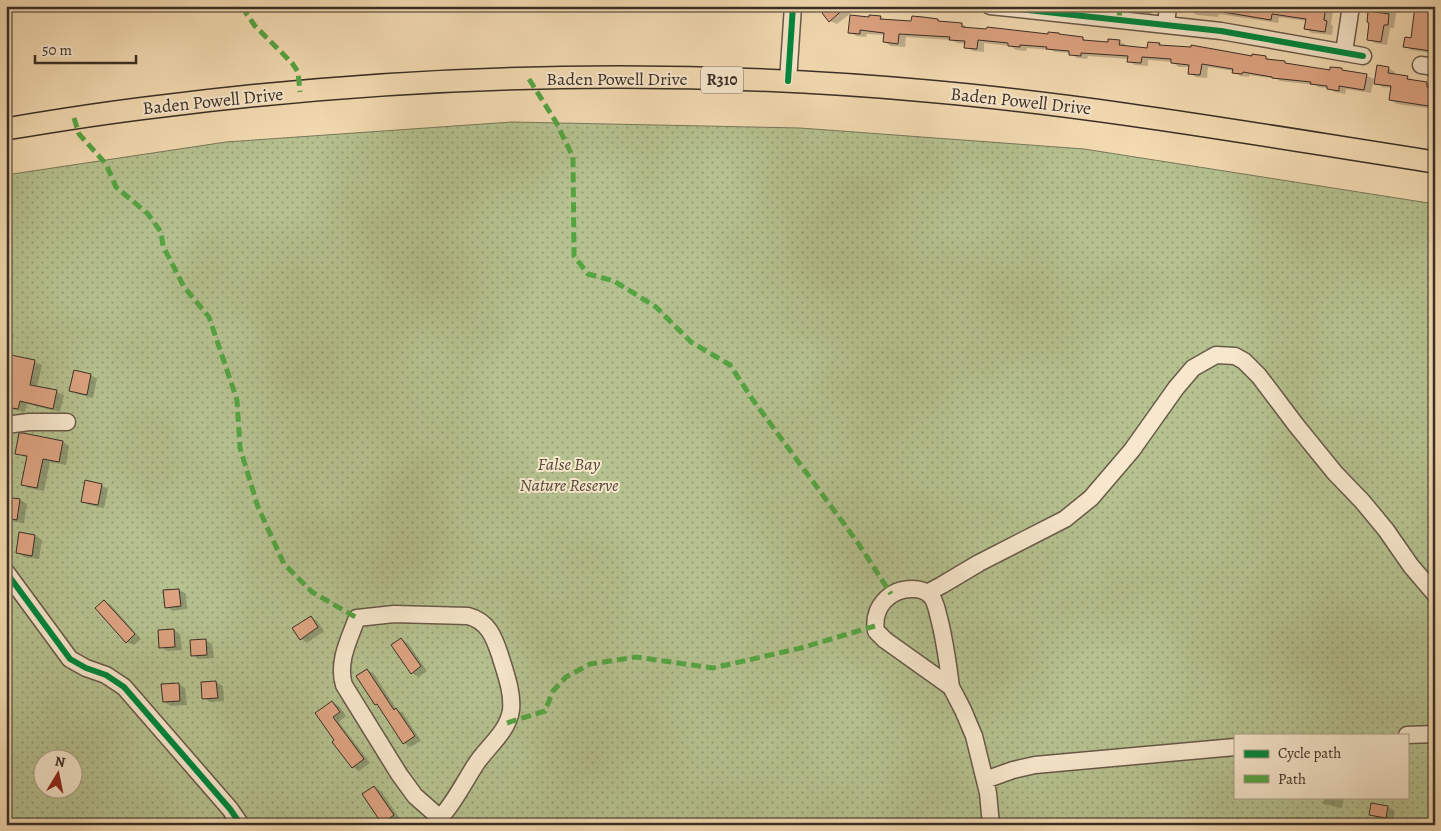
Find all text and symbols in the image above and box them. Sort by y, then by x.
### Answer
scale bar [35,32,136,64]
text: 50 m [42,40,72,60]
road number: R310 [701,66,743,94]
street label: Baden Powell Drive [546,67,688,91]
street label: Baden Powell Drive [141,82,285,120]
street label: Baden Powell Drive [949,82,1093,120]
park label: False Bay Nature Reserve [519,452,619,497]
legend [1234,734,1408,798]
text: Cycle path [1278,743,1341,763]
north arrow [32,748,82,798]
text: N [53,751,67,772]
text: Path [1278,769,1306,789]

